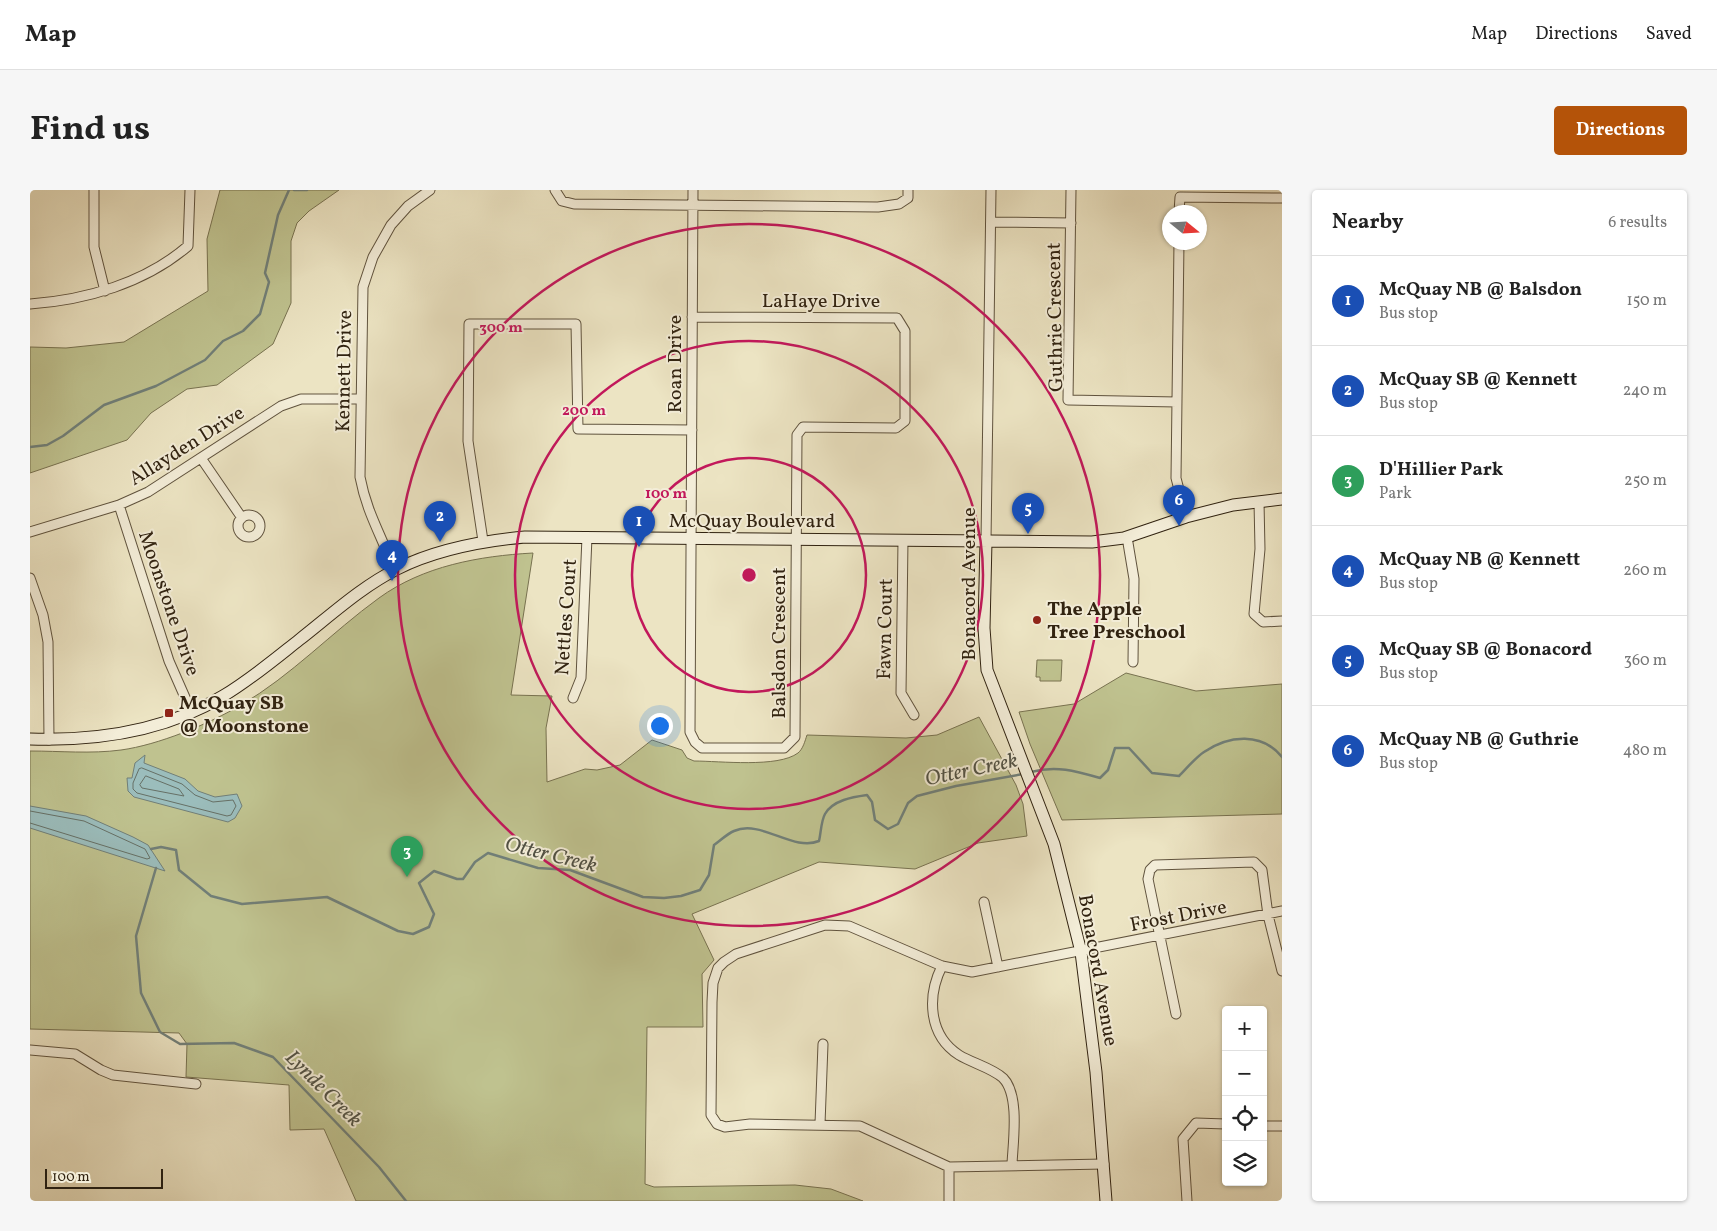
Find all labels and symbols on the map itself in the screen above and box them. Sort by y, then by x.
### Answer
north arrow [1162,205,1207,250]
street label: Guthrie Crescent [1041,242,1071,392]
street label: LaHaye Drive [762,288,880,316]
street label: Kennett Drive [330,310,360,432]
street label: Roan Drive [662,315,690,413]
text: 300 m [479,318,523,339]
street label: Allayden Drive [124,400,250,493]
text: 200 m [562,401,606,422]
text: 100 m [645,484,688,505]
pin: 6 [1163,485,1195,526]
pin: 5 [1012,493,1044,534]
pin: 2 [424,501,456,542]
pin: 1 [623,506,655,547]
street label: Bonacord Avenue [956,507,984,661]
street label: McQuay Boulevard [669,508,835,536]
street label: Moonstone Drive [130,527,206,680]
pin: 4 [376,540,408,581]
street label: Nettles Court [549,558,585,676]
centre of rings [740,566,758,584]
street label: Balsdon Crescent [766,567,794,719]
street label: Fawn Court [871,578,901,680]
place label: The Apple Tree Preschool [1047,596,1186,647]
marker: The Apple Tree Preschool [1031,614,1043,626]
place label: McQuay SB @ Moonstone [179,690,309,741]
marker: McQuay SB @ Moonstone [163,707,175,719]
your location [647,713,673,739]
water label: Otter Creek [922,746,1021,794]
water label: Otter Creek [502,830,600,881]
pin: 3 [391,836,423,877]
street label: Bonacord Avenue [1070,892,1124,1048]
street label: Frost Drive [1128,894,1229,940]
water label: Lynde Creek [278,1044,368,1134]
scale bar [45,1166,162,1189]

